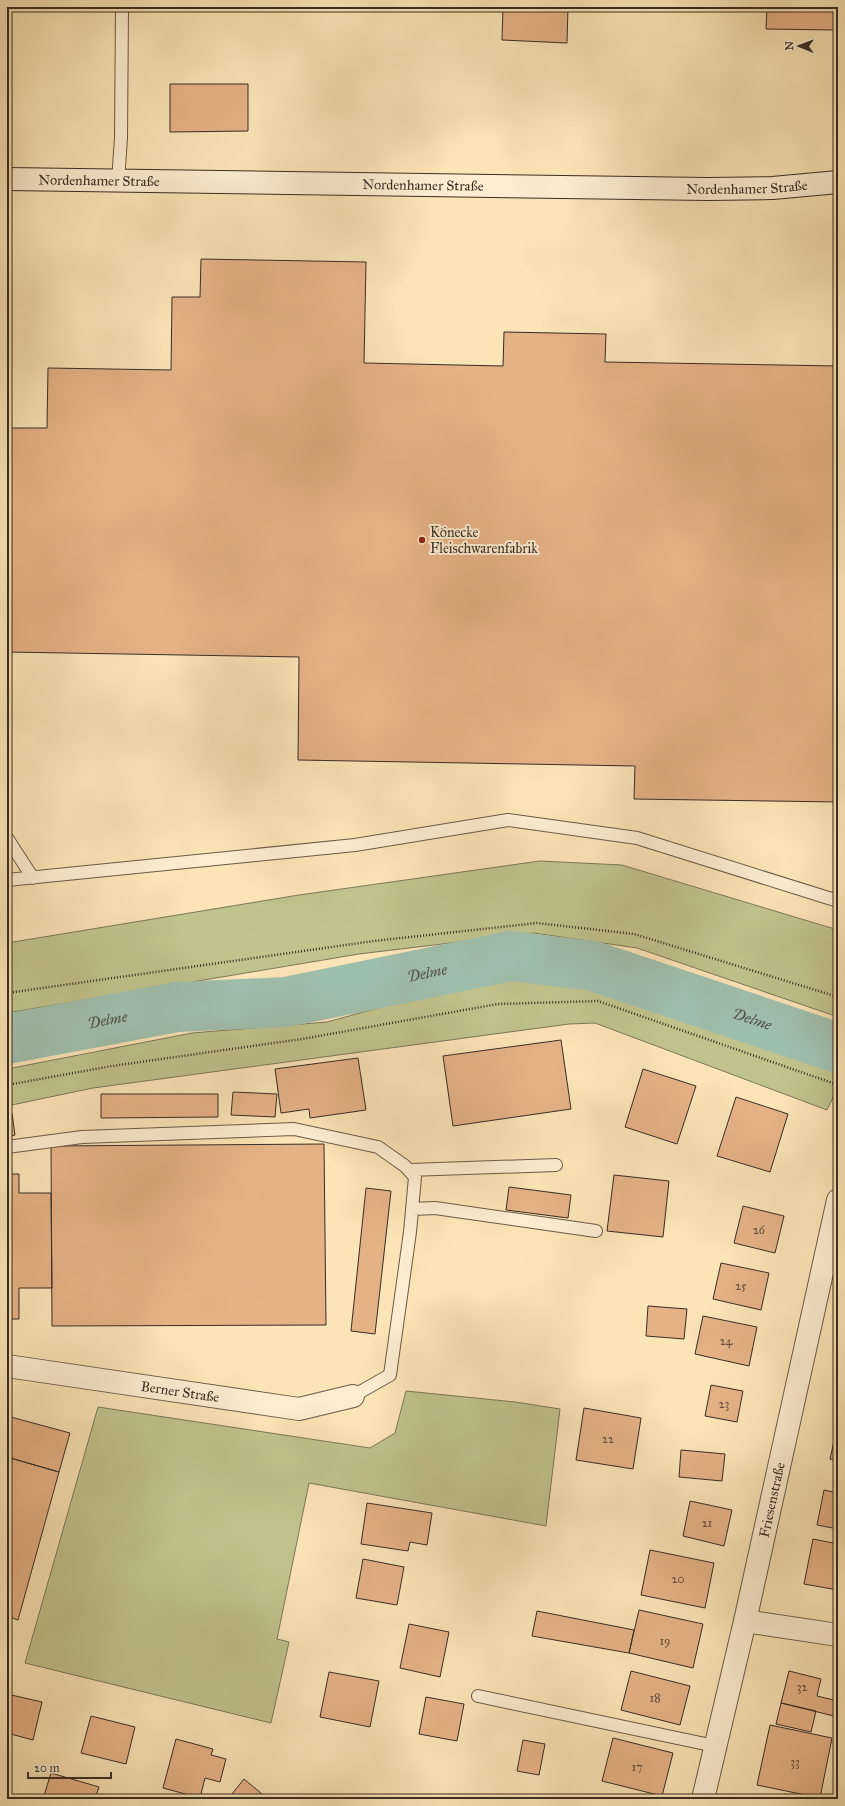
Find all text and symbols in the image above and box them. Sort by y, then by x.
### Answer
north arrow [779,26,819,66]
text: N [783,40,796,51]
street label: Nordenhamer Straße [38,171,160,190]
street label: Nordenhamer Straße [362,176,484,194]
street label: Nordenhamer Straße [686,176,808,198]
place label: Könecke Fleischwarenfabrik [430,524,538,557]
marker: Könecke Fleischwarenfabrik [417,535,427,545]
water label: Delme [406,960,449,986]
water label: Delme [730,1004,774,1034]
water label: Delme [86,1007,129,1033]
house number: 26 [753,1223,766,1237]
house number: 25 [735,1279,747,1293]
house number: 24 [720,1334,733,1348]
street label: Berner Straße [140,1377,221,1406]
house number: 23 [719,1397,730,1411]
house number: 22 [602,1432,614,1446]
street label: Friesenstraße [755,1460,788,1539]
house number: 21 [702,1516,713,1530]
house number: 20 [672,1572,684,1586]
house number: 19 [659,1634,671,1648]
house number: 32 [797,1680,807,1694]
house number: 18 [649,1691,661,1705]
scale bar [28,1754,111,1780]
house number: 33 [790,1755,800,1769]
house number: 17 [631,1760,643,1774]
text: 20 m [34,1761,60,1775]

